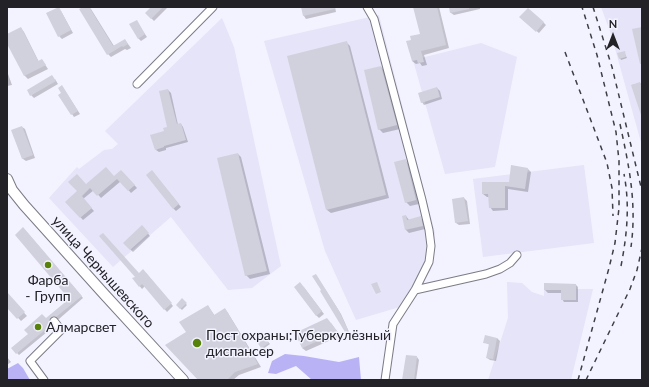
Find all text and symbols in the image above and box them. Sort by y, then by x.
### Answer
north arrow [593,16,633,56]
text: N [609,17,617,30]
street label: улица Чернышевского [48,213,158,331]
marker: Фарба - Групп [43,260,53,270]
place label: Фарба - Групп [25,272,71,304]
place label: Алмарсвет [46,319,116,335]
marker: Алмарсвет [33,322,43,332]
place label: Пост охраны;Туберкулёзный диспансер [206,327,391,360]
marker: Пост охраны;Туберкулёзный диспансер [191,337,203,349]

